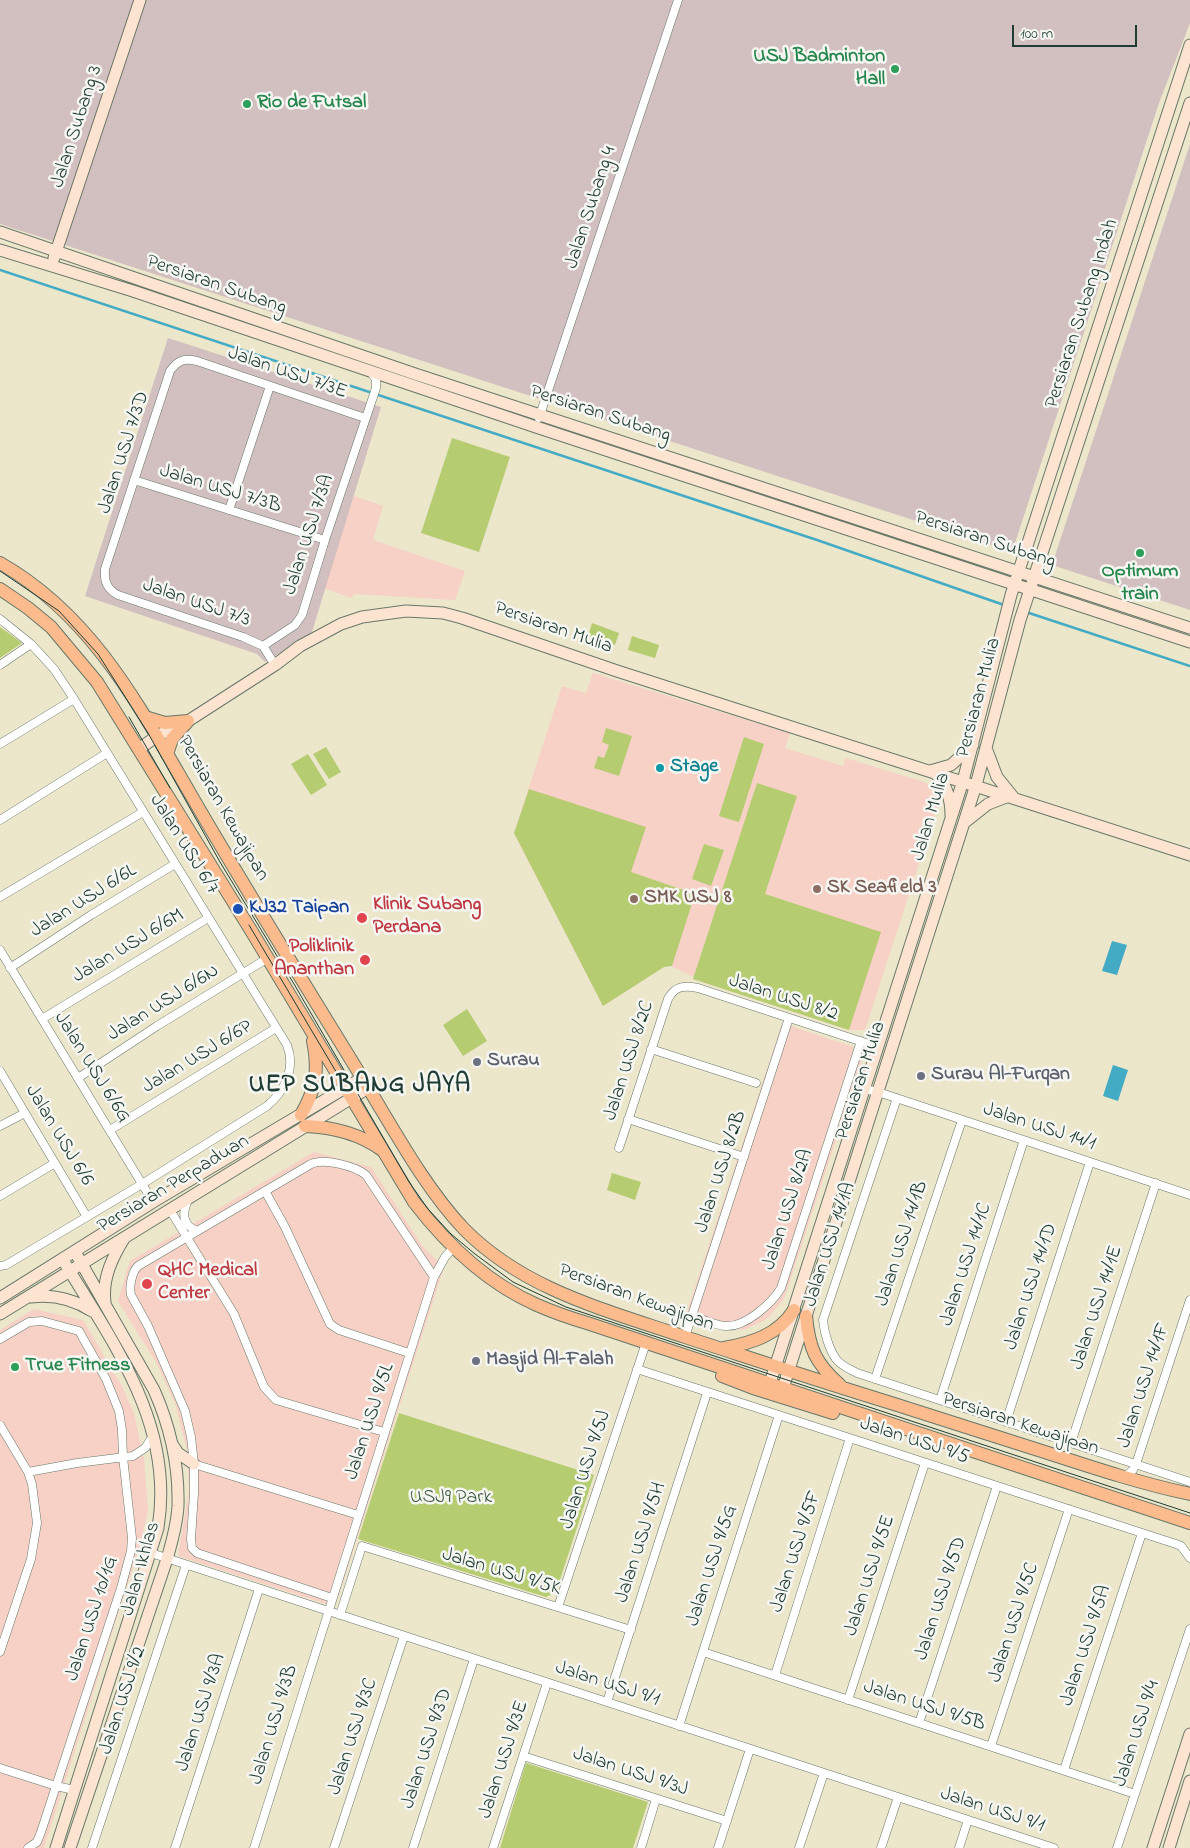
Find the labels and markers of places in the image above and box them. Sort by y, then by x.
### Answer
place label: USJ Badminton Hall [753,46,885,93]
marker: USJ Badminton Hall [889,63,901,75]
place label: Rio de Futsal [257,92,366,116]
marker: Rio de Futsal [241,98,253,110]
marker: Optimum train [1134,547,1146,559]
place label: Optimum train [1102,561,1178,608]
place label: Stage [670,756,718,780]
marker: Stage [654,762,666,774]
place label: SK Seafield 3 [827,877,937,901]
marker: SK Seafield 3 [811,883,823,895]
place label: SMK USJ 8 [644,887,731,911]
marker: SMK USJ 8 [628,893,640,905]
place label: Klinik Subang Perdana [373,894,481,941]
place label: KJ32 Taipan [249,897,349,921]
marker: KJ32 Taipan [231,902,245,916]
marker: Klinik Subang Perdana [355,911,369,925]
place label: Poliklinik Ananthan [274,936,354,983]
marker: Poliklinik Ananthan [358,953,372,967]
place label: Surau [487,1050,540,1074]
marker: Surau [471,1056,483,1068]
place label: Surau Al-Furqan [931,1064,1070,1088]
marker: Surau Al-Furqan [915,1070,927,1082]
place label: QHC Medical Center [158,1260,257,1307]
marker: QHC Medical Center [140,1277,154,1291]
place label: Masjid Al-Falah [486,1349,614,1373]
place label: True Fitness [25,1355,130,1379]
marker: Masjid Al-Falah [470,1355,482,1367]
marker: True Fitness [9,1361,21,1373]

